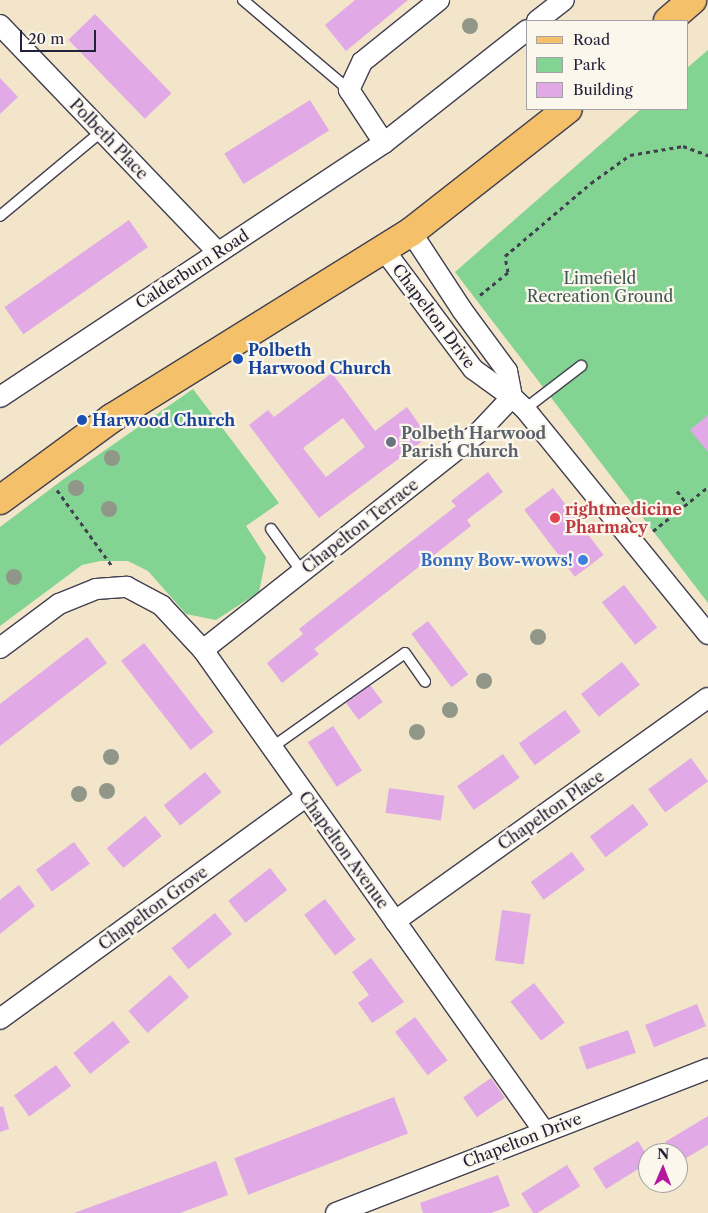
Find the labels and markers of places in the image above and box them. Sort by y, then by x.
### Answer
place label: Polbeth Harwood Church [248,340,391,378]
marker: Polbeth Harwood Church [232,353,244,365]
place label: Harwood Church [92,410,235,430]
marker: Harwood Church [76,414,88,426]
place label: Polbeth Harwood Parish Church [401,423,546,461]
marker: Polbeth Harwood Parish Church [385,436,397,448]
place label: rightmedicine Pharmacy [565,499,682,537]
marker: rightmedicine Pharmacy [549,512,561,524]
place label: Bonny Bow-wows! [420,550,573,570]
marker: Bonny Bow-wows! [577,554,589,566]

